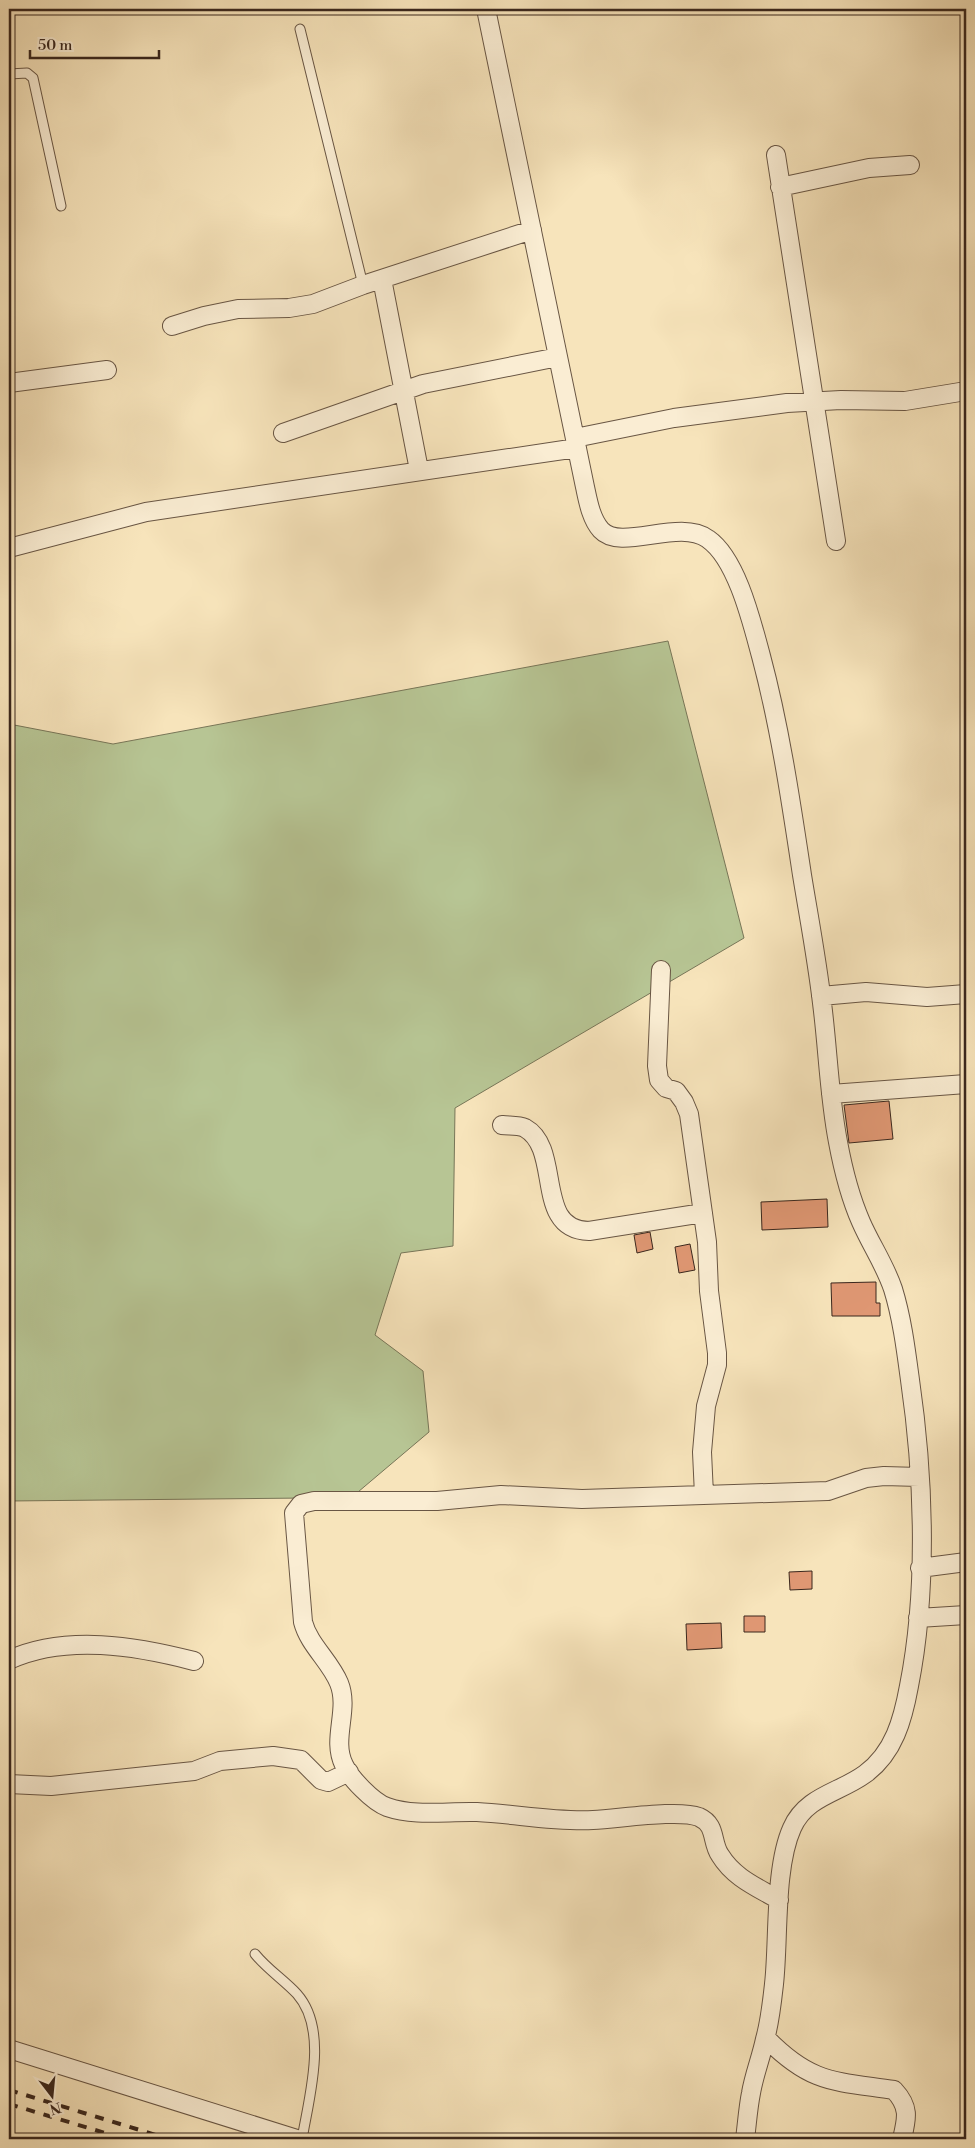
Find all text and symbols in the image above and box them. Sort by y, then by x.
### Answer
scale bar [30,28,159,60]
text: 50 m [38,36,72,55]
north arrow [28,2070,78,2120]
text: N [48,2097,63,2118]

